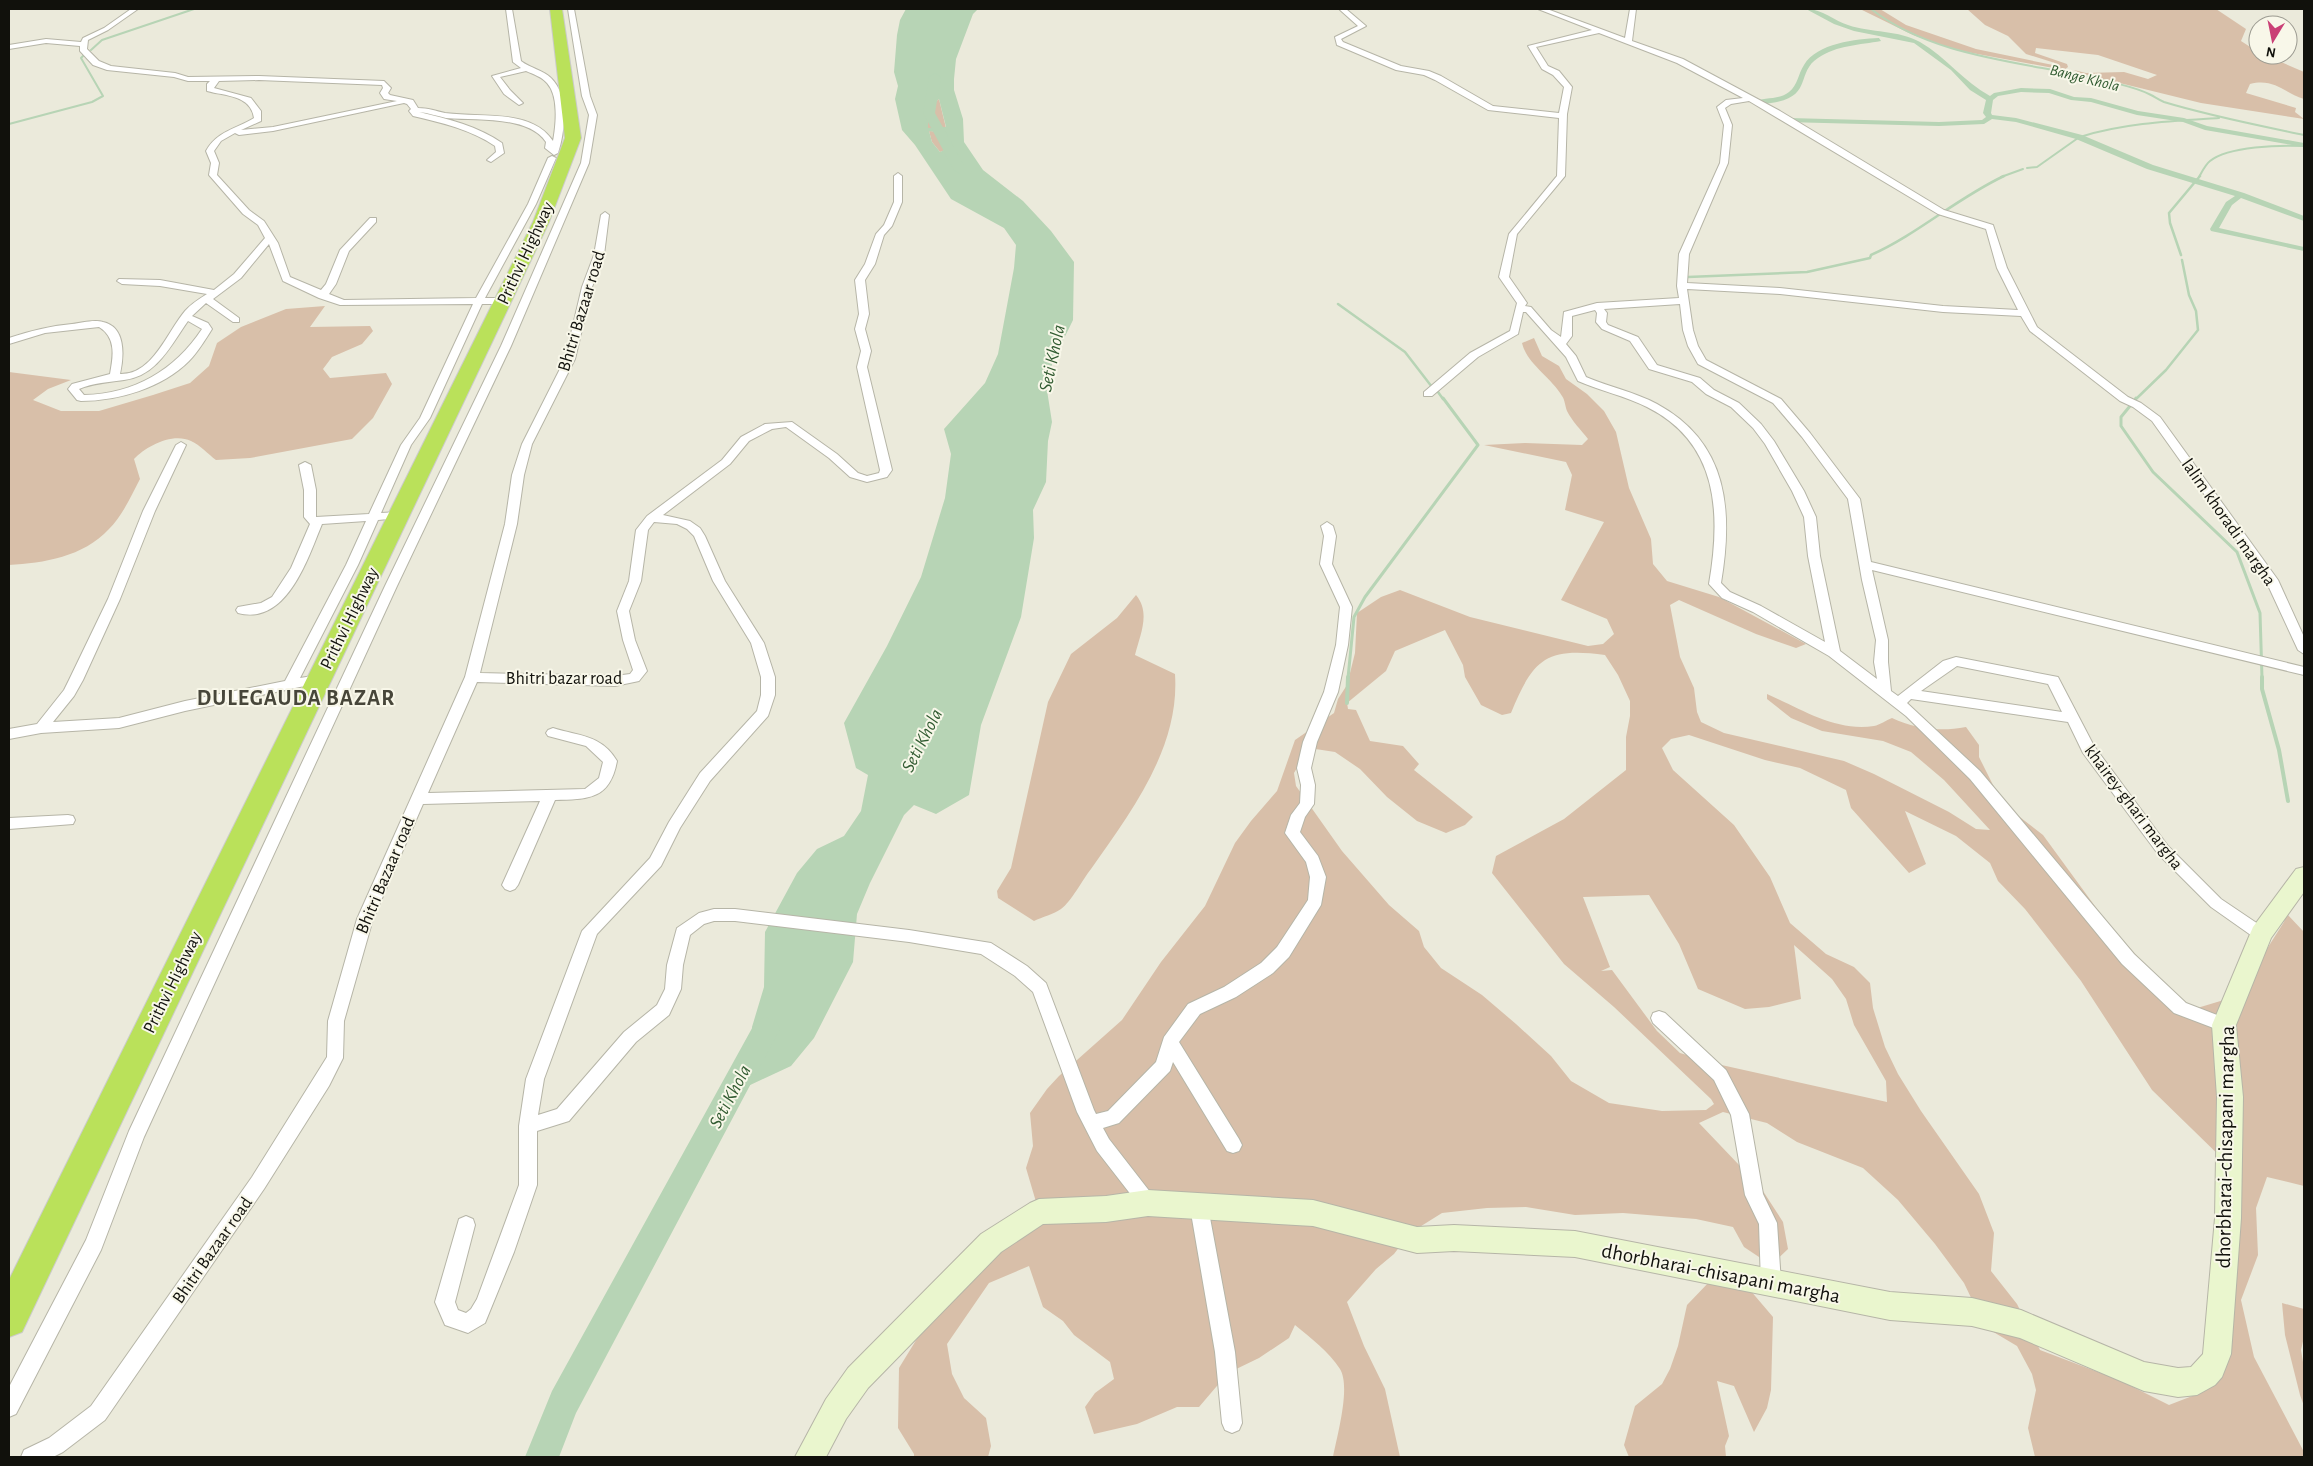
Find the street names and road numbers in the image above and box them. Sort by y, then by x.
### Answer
street label: Prithvi Highway [494,199,558,308]
street label: Bhitri Bazaar road [555,249,609,374]
street label: lalim khoradi margha [2178,456,2279,589]
street label: Prithvi Highway [317,564,382,672]
street label: Bhitri bazar road [506,670,622,688]
street label: khairey-ghari margha [2081,742,2186,873]
street label: Bhitri Bazaar road [353,814,419,937]
street label: Prithvi Highway [140,928,205,1036]
street label: dhorbharai-chisapani margha [2213,1025,2238,1269]
street label: Bhitri Bazaar road [170,1194,256,1307]
street label: dhorbharai-chisapani margha [1600,1240,1842,1307]

